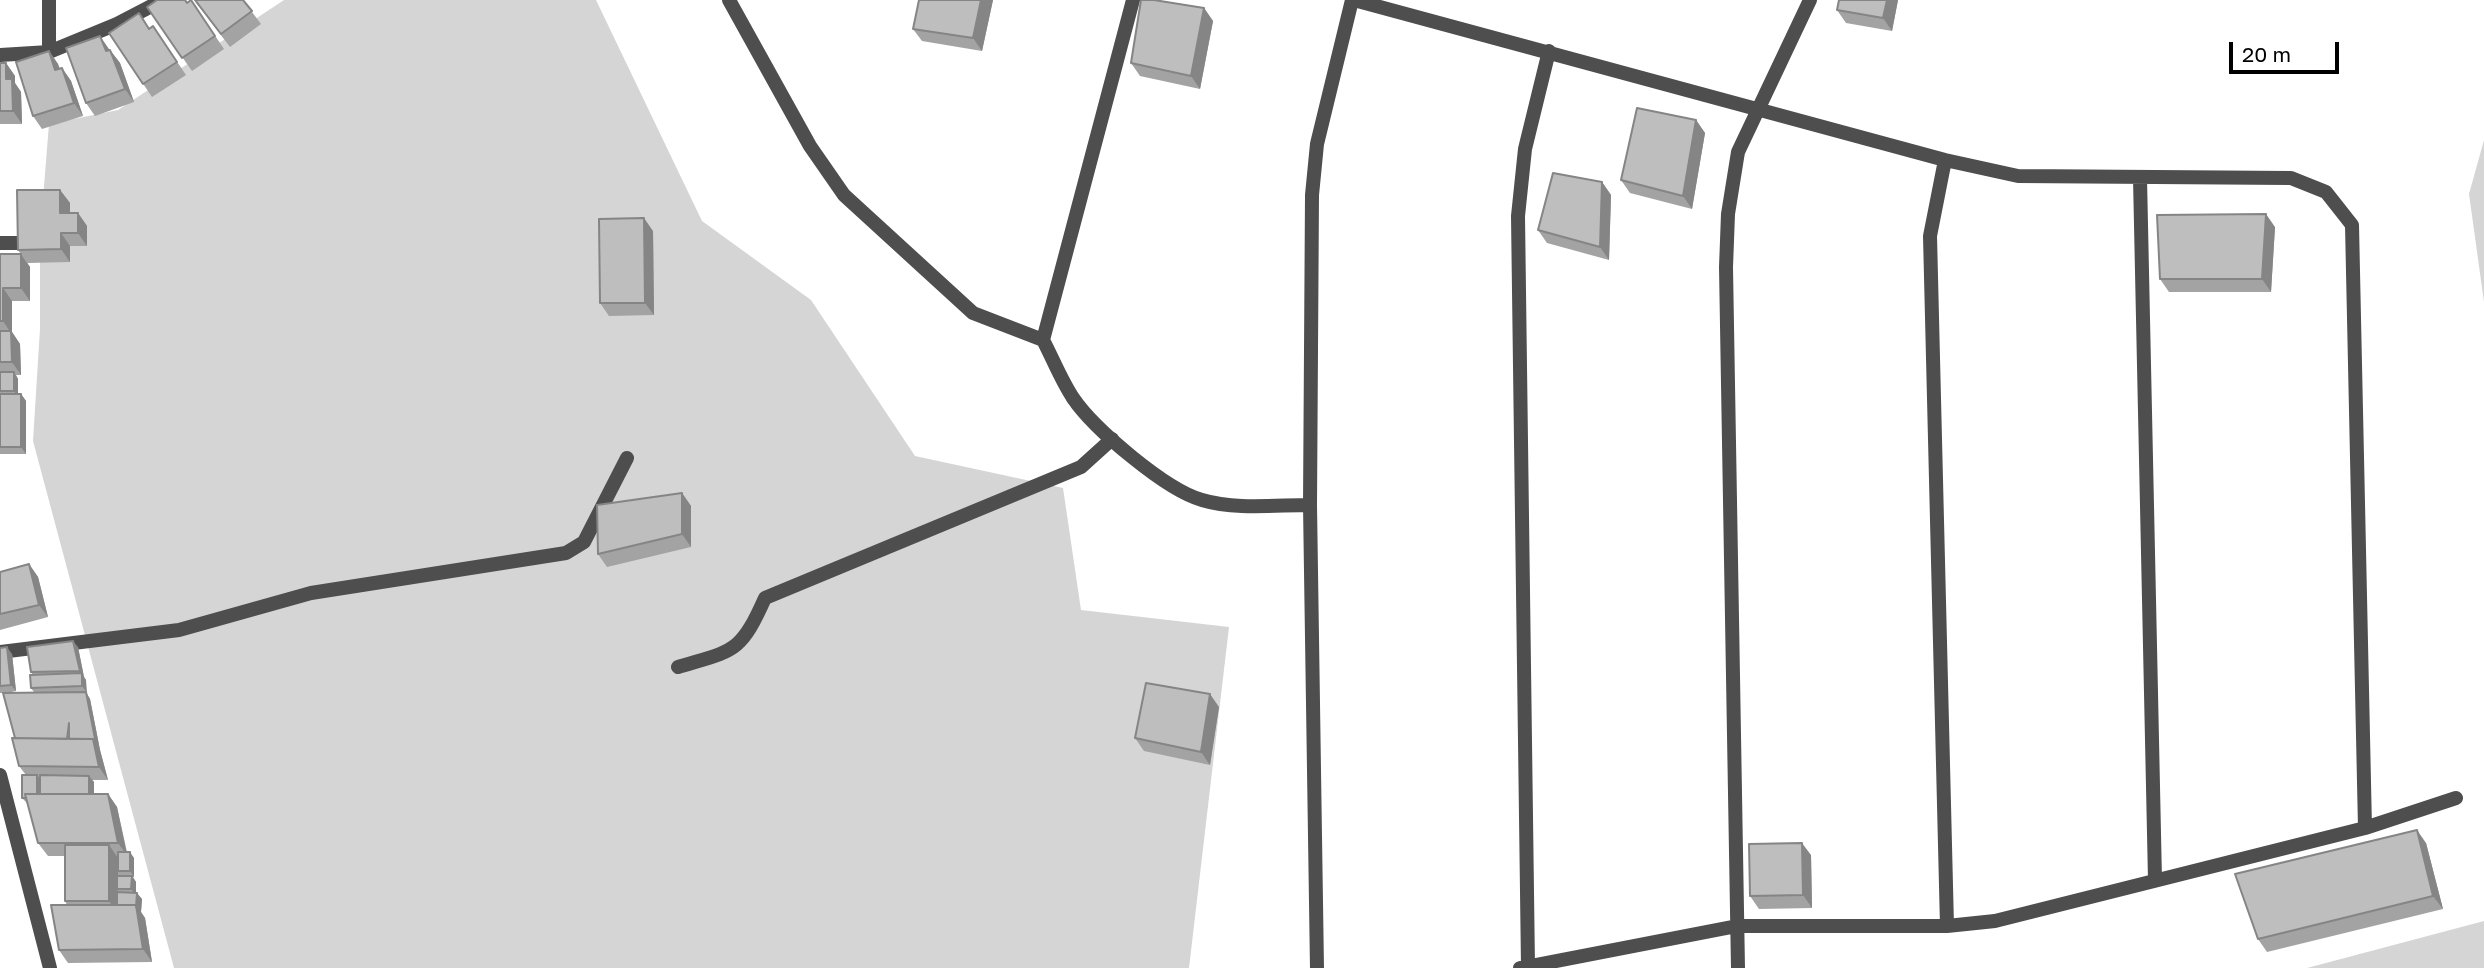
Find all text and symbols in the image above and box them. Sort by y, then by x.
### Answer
scale bar [2232,28,2342,72]
text: 20 m [2242,41,2291,67]

